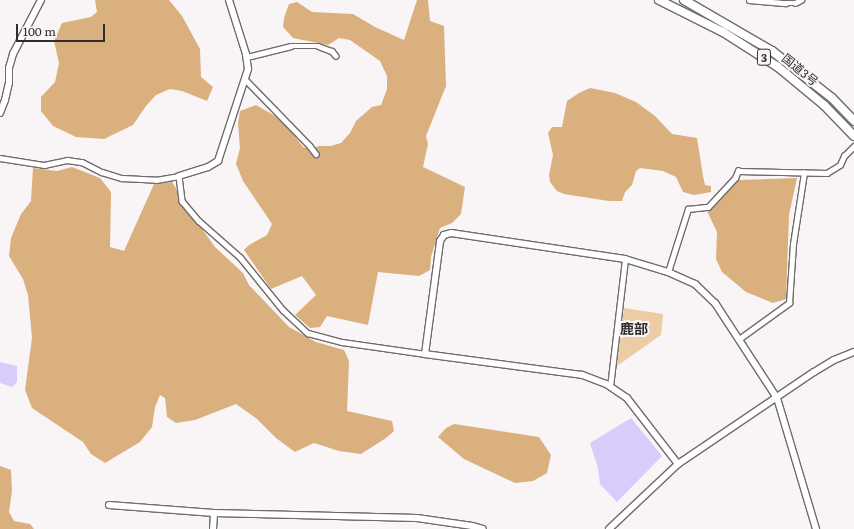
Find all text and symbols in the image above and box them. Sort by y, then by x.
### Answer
scale bar [18,16,107,42]
text: 100 m [23,22,56,40]
road number: 3 [756,48,772,66]
street label: 国道3号 [779,51,821,89]
district label: 鹿部 [620,320,648,336]

